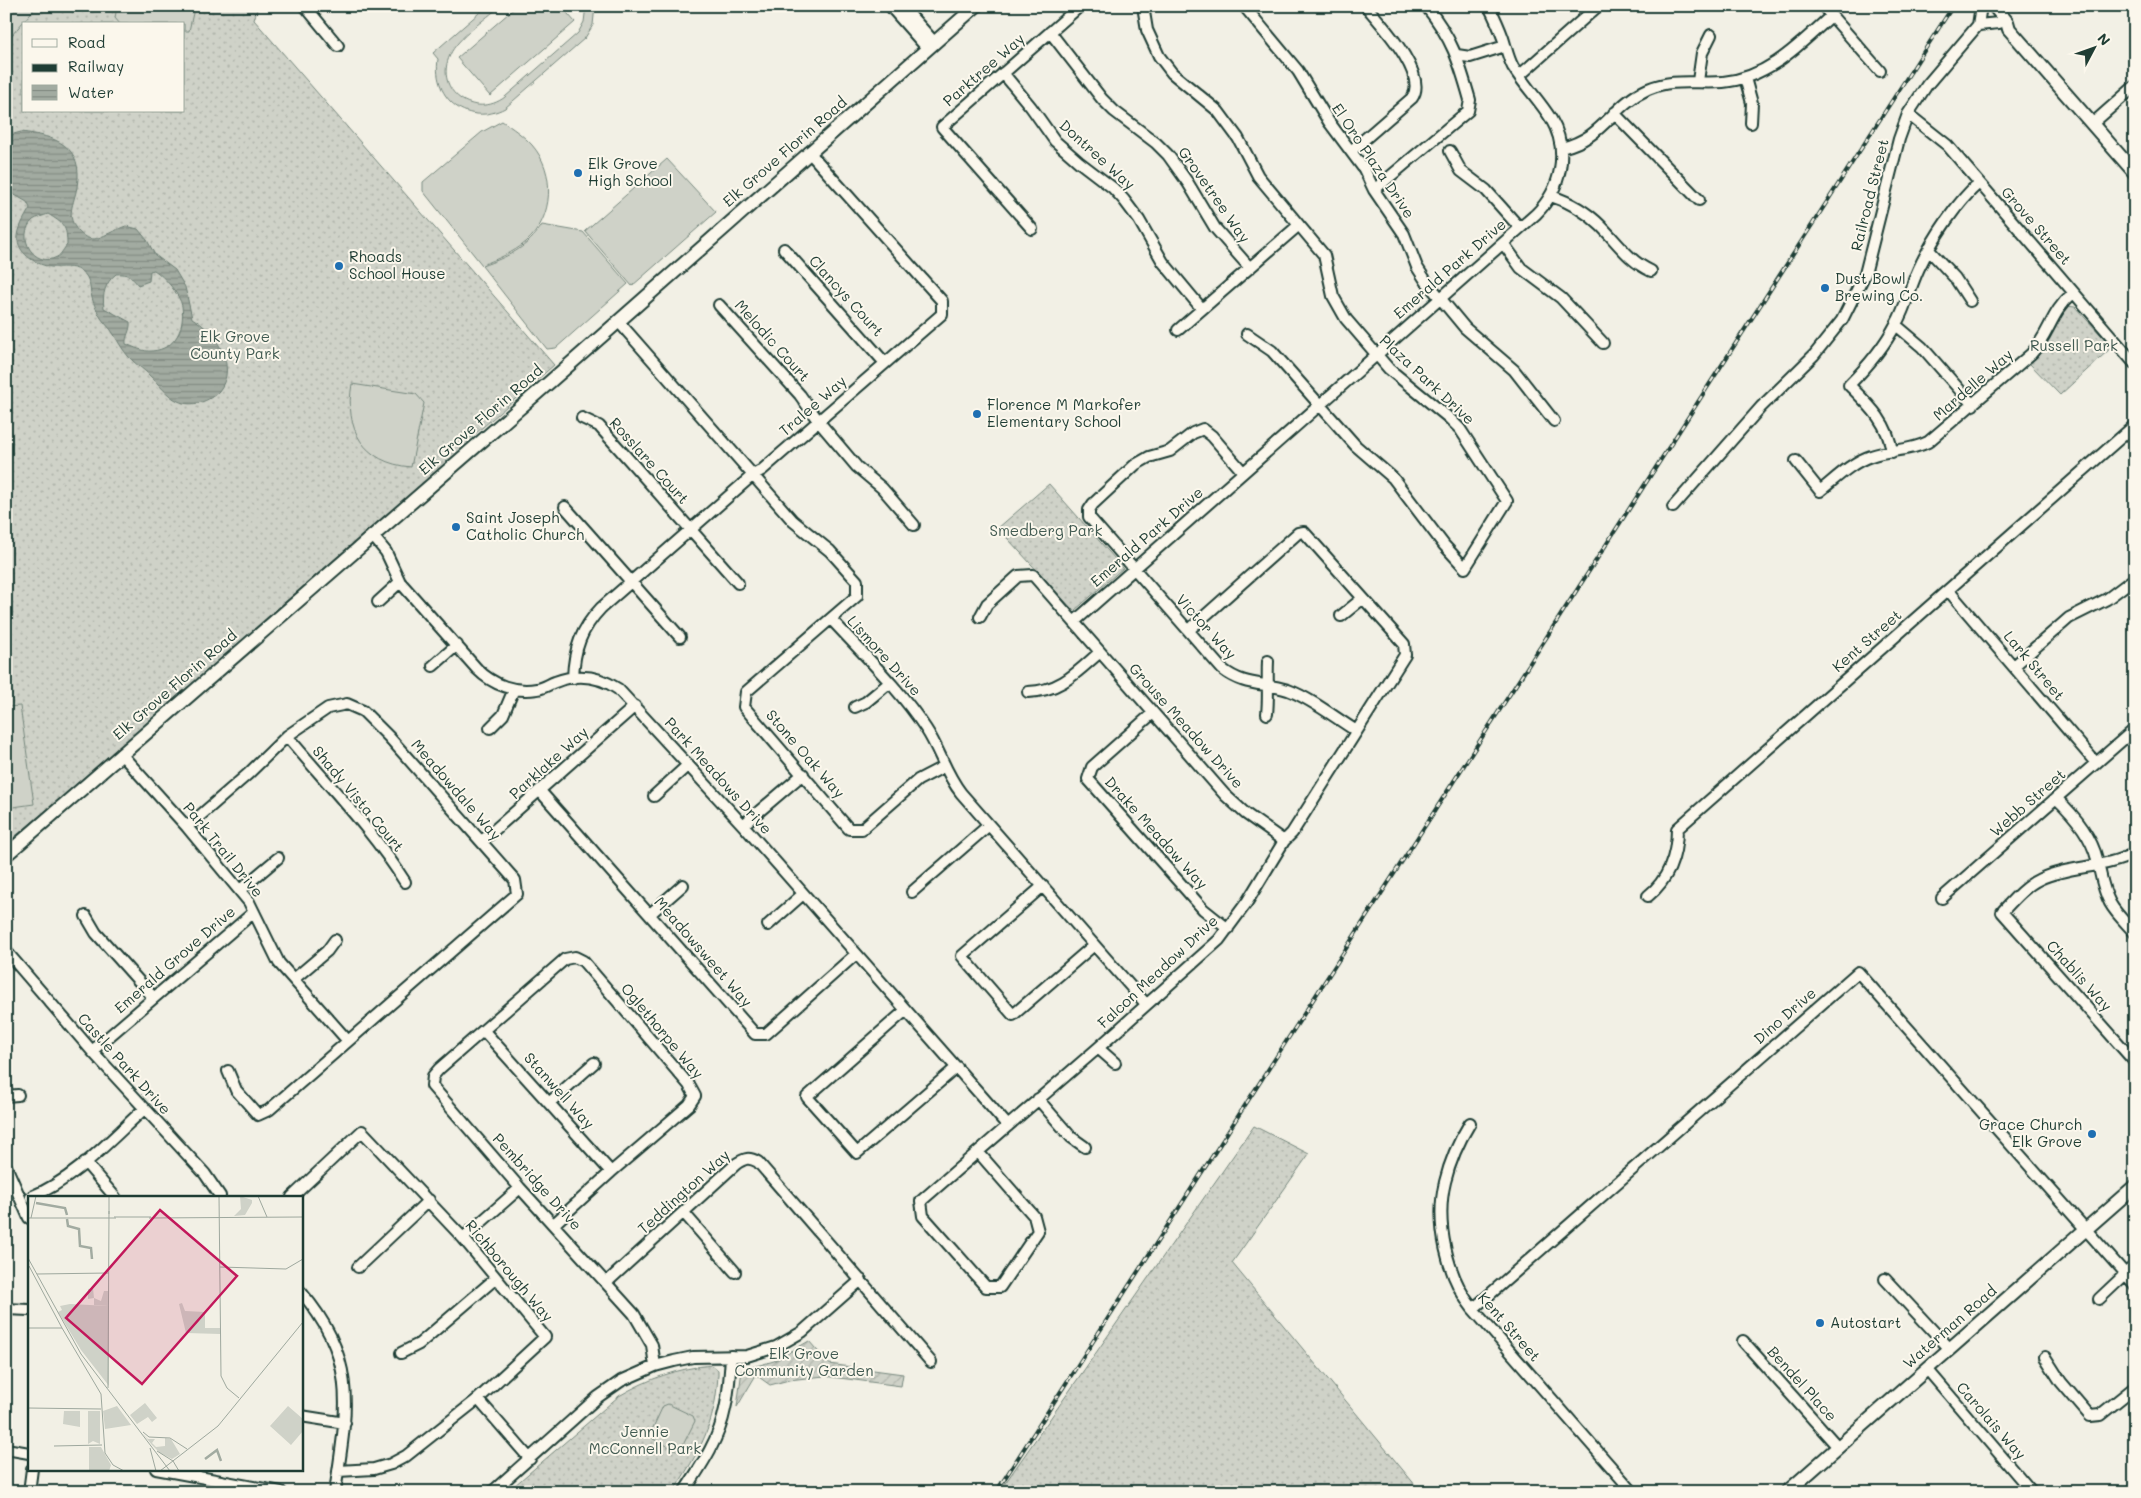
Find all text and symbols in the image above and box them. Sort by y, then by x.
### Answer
legend [22,22,185,112]
north arrow [2068,22,2118,72]
street label: Parktree Way [938,28,1028,110]
text: N [2094,29,2115,49]
text: Road [68,32,105,52]
text: Railway [68,56,124,76]
text: Water [68,82,114,102]
street label: Elk Grove Florin Road [718,92,851,211]
street label: El Oro Plaza Drive [1328,99,1420,222]
street label: Dontree Way [1056,115,1140,194]
street label: Railroad Street [1845,136,1893,253]
street label: Grovetree Way [1174,143,1255,246]
place label: Elk Grove High School [588,153,673,190]
marker: Elk Grove High School [572,167,584,179]
street label: Grove Street [1997,182,2076,269]
street label: Emerald Park Drive [1389,214,1510,323]
place label: Rhoads School House [349,246,445,283]
street label: Clancys Court [805,250,889,340]
marker: Rhoads School House [333,260,345,272]
place label: Dust Bowl Brewing Co. [1835,268,1923,305]
marker: Dust Bowl Brewing Co. [1819,282,1831,294]
street label: Melodic Court [731,295,815,386]
park label: Elk Grove County Park [190,326,280,363]
street label: Plaza Park Drive [1376,330,1480,429]
park label: Russell Park [2030,335,2118,355]
street label: Mardelle Way [1928,344,2017,424]
street label: Elk Grove Florin Road [414,360,547,479]
street label: Tralee Way [775,370,850,440]
place label: Florence M Markofer Elementary School [987,394,1141,431]
marker: Florence M Markofer Elementary School [971,408,983,420]
street label: Rosslare Court [606,413,694,508]
street label: Emerald Park Drive [1086,482,1207,591]
place label: Saint Joseph Catholic Church [466,507,584,544]
park label: Smedberg Park [989,520,1103,540]
marker: Saint Joseph Catholic Church [450,521,462,533]
street label: Victor Way [1172,589,1241,663]
street label: Kent Street [1827,605,1905,676]
street label: Lismore Drive [843,611,926,700]
street label: Elk Grove Florin Road [108,625,241,744]
street label: Lark Street [2000,626,2070,704]
street label: Grouse Meadow Drive [1125,658,1248,792]
street label: Stone Oak Way [762,705,850,802]
street label: Park Meadows Drive [661,712,777,838]
street label: Parklake Way [505,721,592,803]
street label: Meadowdale Way [407,735,506,844]
street label: Shady Vista Court [308,741,409,856]
street label: Webb Street [1985,764,2069,841]
street label: Drake Meadow Way [1101,772,1213,893]
street label: Park Trail Drive [179,798,268,901]
street label: Meadowsweet Way [650,892,757,1011]
street label: Emerald Grove Drive [110,901,239,1017]
street label: Falcon Meadow Drive [1093,910,1222,1032]
street label: Chablis Way [2043,936,2117,1015]
street label: Oglethorpe Way [617,978,709,1082]
street label: Dino Drive [1749,983,1820,1048]
street label: Castle Park Drive [74,1008,176,1118]
street label: Stanwell Way [520,1048,600,1133]
place label: Grace Church Elk Grove [1979,1114,2082,1151]
marker: Grace Church Elk Grove [2086,1128,2098,1140]
street label: Pembridge Drive [489,1129,587,1234]
street label: Teddington Way [633,1144,734,1238]
inset map [28,1196,302,1470]
street label: Richborough Way [461,1215,558,1326]
street label: Waterman Road [1898,1280,2000,1372]
street label: Kent Street [1474,1287,1545,1365]
place label: Autostart [1830,1312,1901,1332]
marker: Autostart [1814,1317,1826,1329]
street label: Bendel Place [1764,1341,1842,1425]
park label: Elk Grove Community Garden [735,1343,873,1380]
street label: Carolais Way [1953,1377,2031,1463]
park label: Jennie McConnell Park [589,1421,701,1458]

